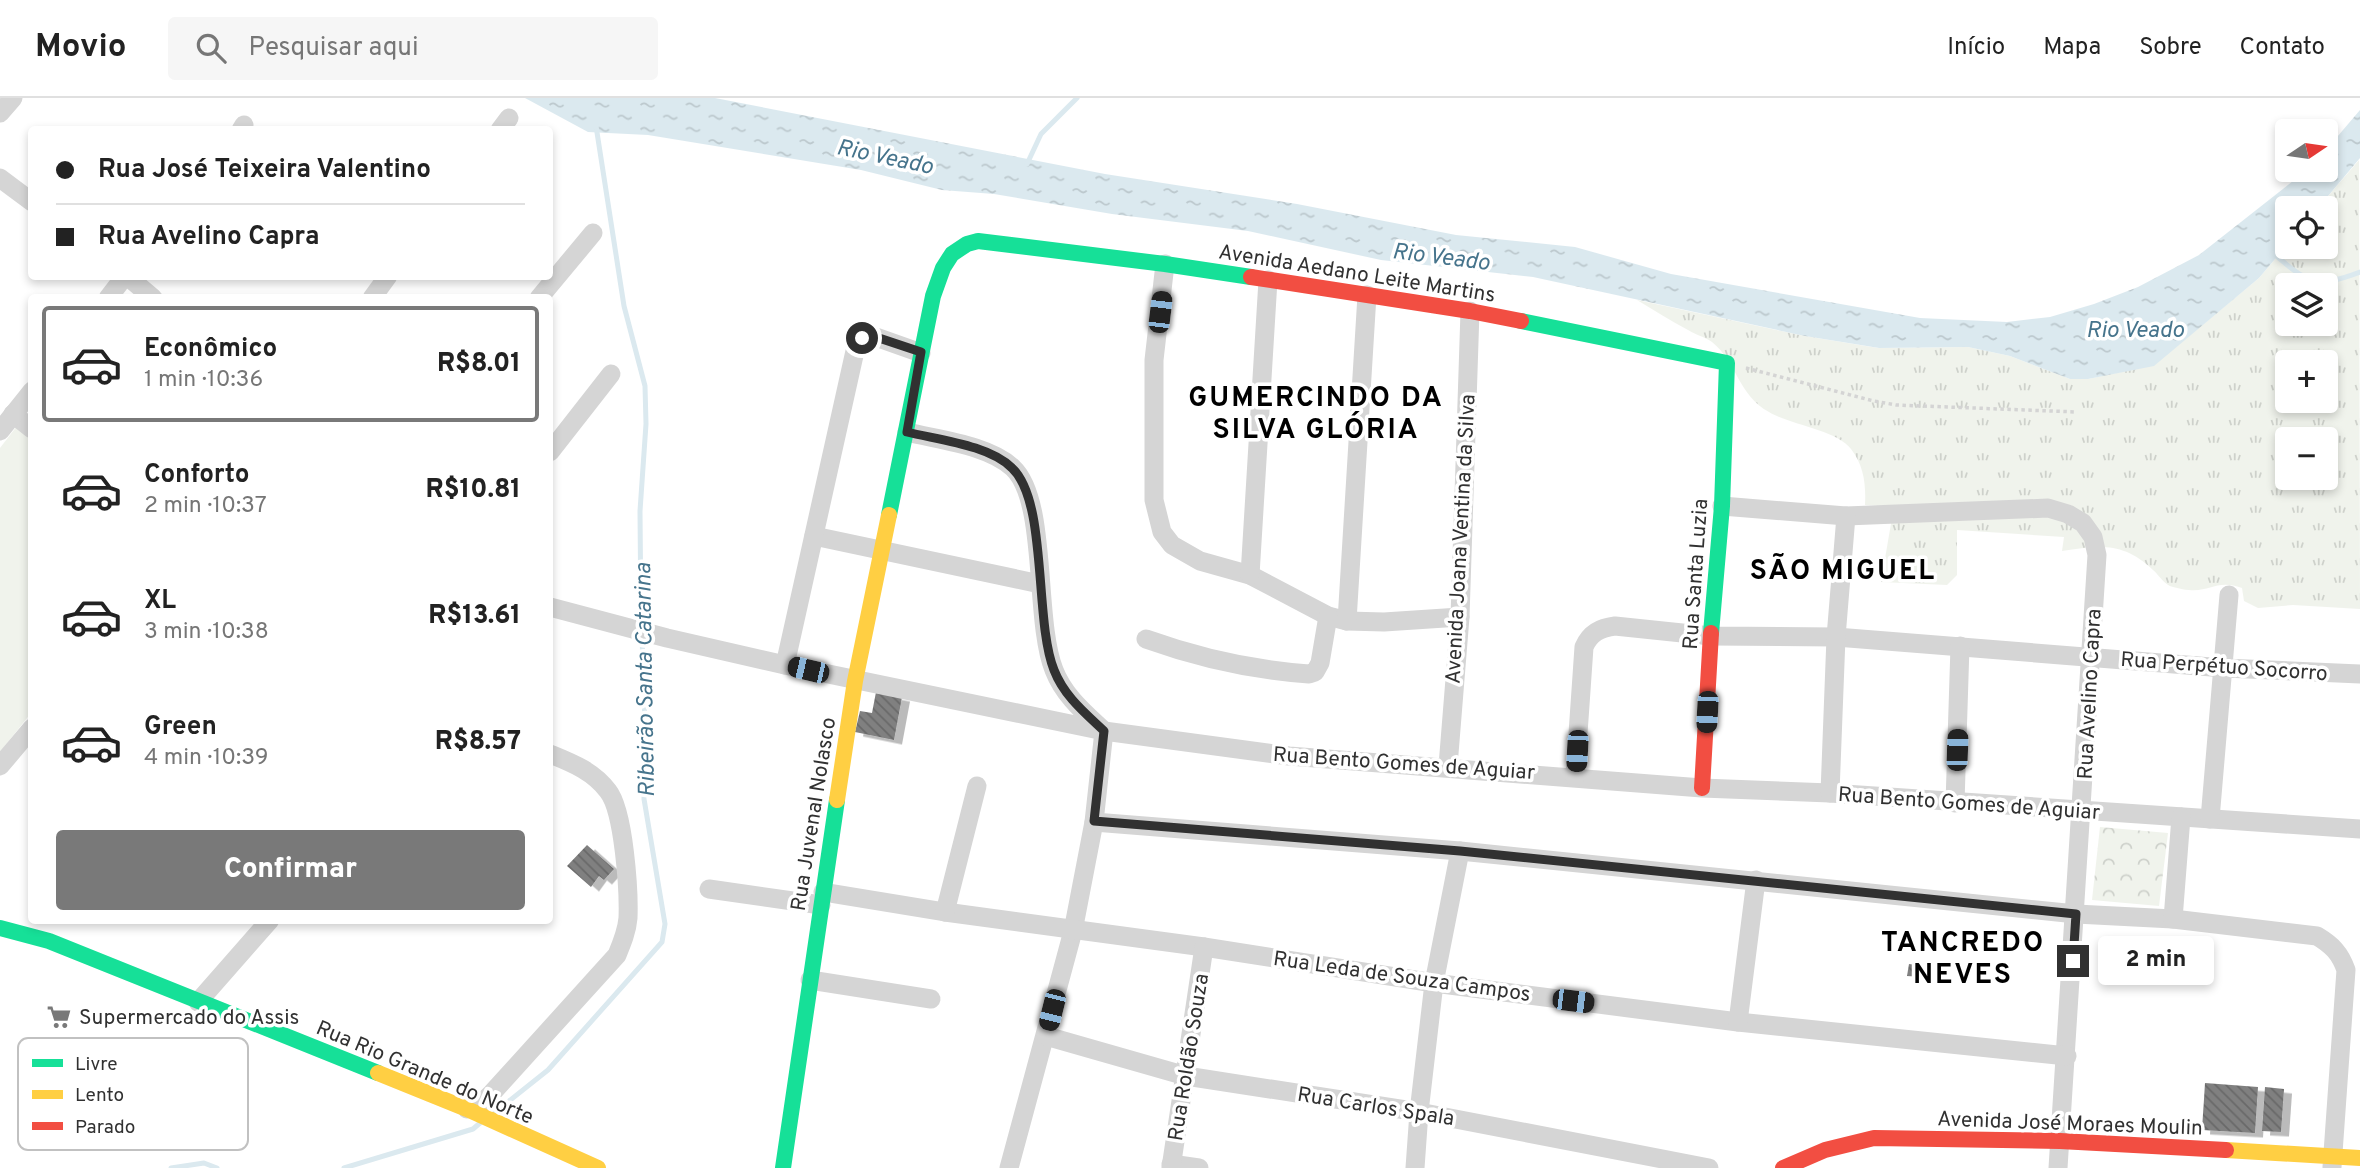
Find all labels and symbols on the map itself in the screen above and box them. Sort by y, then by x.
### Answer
north arrow [2275,119,2338,182]
water label: Rio Veado [834,134,936,183]
water label: Rio Veado [1390,238,1492,279]
street label: Avenida Aedano Leite Martins [1216,239,1497,310]
car [1148,290,1173,334]
water label: Rio Veado [2086,317,2185,346]
route start [846,322,878,354]
district label: GUMERCINDO DA SILVA GLÓRIA [1188,381,1444,449]
street label: Avenida Joana Ventina da Silva [1440,393,1483,685]
street label: Rua Santa Luzia [1678,498,1715,650]
district label: SÃO MIGUEL [1750,553,1936,590]
water label: Ribeirão Santa Catarina [630,562,663,798]
street label: Rua Avelino Capra [2073,608,2108,780]
street label: Rua Perpétuo Socorro [2119,647,2328,688]
car [786,655,831,685]
car [1696,690,1719,734]
street label: Rua Juvenal Nolasco [786,715,843,913]
car [1566,729,1589,773]
car [1946,729,1969,771]
street label: Rua Bento Gomes de Aguiar [1272,742,1536,787]
street label: Rua Bento Gomes de Aguiar [1837,782,2101,827]
district label: TANCREDO NEVES [1881,926,2045,994]
callout: 2 min [2098,936,2213,986]
route end [2057,945,2089,977]
street label: Rua Leda de Souza Campos [1271,946,1532,1009]
street label: Rua Roldão Souza [1163,972,1216,1143]
car [1037,987,1068,1033]
car [1551,988,1596,1014]
supermarket icon: Supermercado do Assis [45,1003,73,1031]
place label: Supermercado do Assis [79,1005,299,1032]
street label: Rua Rio Grande do Norte [312,1015,537,1131]
legend [18,1038,248,1150]
text: Livre [75,1053,118,1077]
street label: Rua Carlos Spala [1295,1082,1456,1133]
text: Lento [75,1084,124,1108]
street label: Avenida José Moraes Moulin [1937,1106,2203,1143]
text: Parado [75,1116,135,1140]

